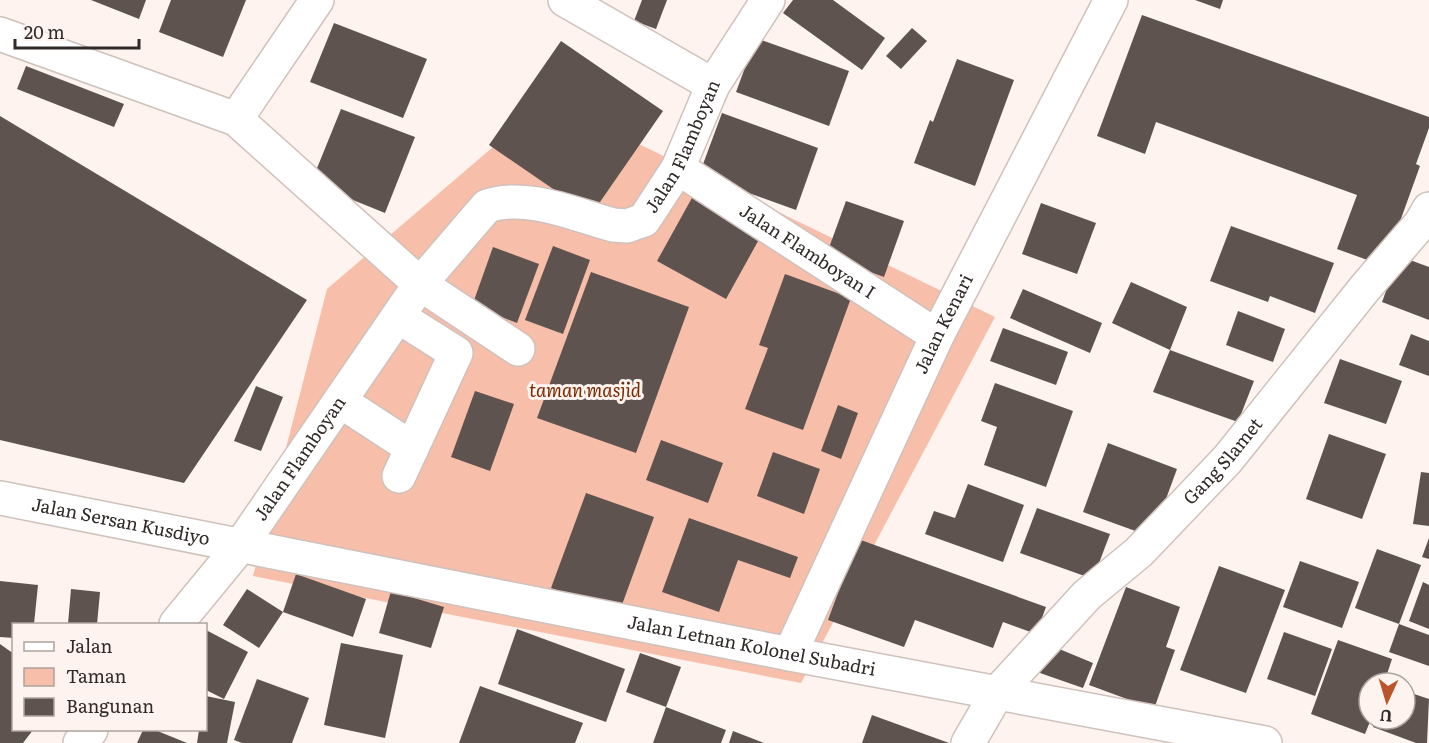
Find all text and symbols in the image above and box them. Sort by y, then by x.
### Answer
scale bar [15,12,140,50]
text: 20 m [24,18,65,45]
street label: Jalan Flamboyan [637,75,726,218]
street label: Jalan Flamboyan I [735,196,881,305]
street label: Jalan Kenari [906,269,979,378]
park label: taman masjid [529,376,642,403]
street label: Jalan Flamboyan [247,390,351,526]
street label: Gang Slamet [1176,411,1269,510]
street label: Jalan Sersan Kusdiyo [30,490,212,551]
street label: Jalan Letnan Kolonel Subadri [625,607,878,682]
legend [12,623,207,731]
text: Jalan [66,632,113,659]
text: Taman [66,662,127,689]
north arrow [1357,671,1417,731]
text: Bangunan [66,692,154,719]
text: U [1378,705,1393,729]

